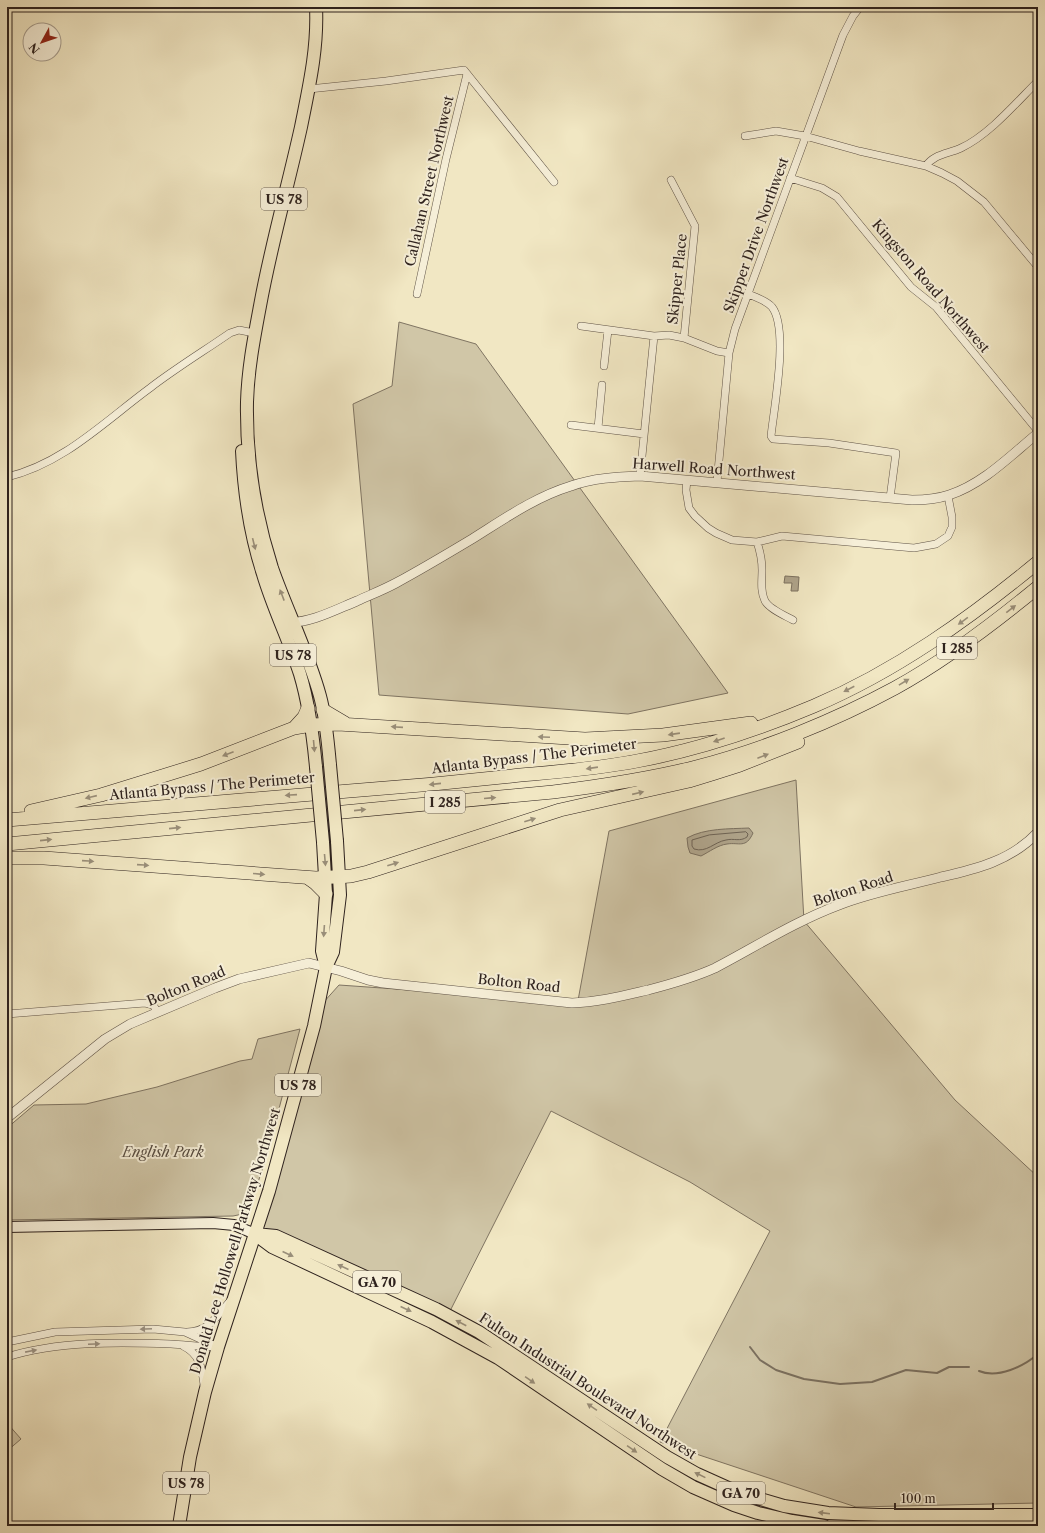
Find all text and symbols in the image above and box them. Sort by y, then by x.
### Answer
north arrow [22,22,62,62]
text: N [26,40,43,57]
street label: Callahan Street Northwest [401,94,457,268]
street label: Skipper Drive Northwest [719,155,793,315]
road number: US 78 [261,188,307,210]
street label: Kingston Road Northwest [868,216,994,356]
street label: Skipper Place [663,233,691,325]
street label: Harwell Road Northwest [632,454,796,484]
one-way arrow [252,537,258,550]
one-way arrow [279,588,285,600]
one-way arrow [1006,604,1017,613]
one-way arrow [958,617,969,625]
road number: I 285 [937,637,977,659]
road number: US 78 [270,644,316,666]
one-way arrow [899,678,909,686]
one-way arrow [843,686,854,692]
one-way arrow [391,724,403,731]
one-way arrow [668,731,680,737]
street label: Atlanta Bypass / The Perimeter [429,734,638,778]
one-way arrow [537,734,550,740]
one-way arrow [712,737,724,743]
one-way arrow [310,740,317,752]
one-way arrow [221,751,233,757]
one-way arrow [757,753,769,759]
one-way arrow [586,765,598,771]
street label: Atlanta Bypass / The Perimeter [107,768,316,804]
one-way arrow [429,781,441,787]
one-way arrow [632,789,644,795]
road number: I 285 [425,791,465,813]
one-way arrow [285,792,297,799]
one-way arrow [484,794,496,801]
one-way arrow [84,795,97,801]
one-way arrow [354,807,366,814]
one-way arrow [525,817,537,823]
one-way arrow [169,825,181,831]
one-way arrow [40,837,52,844]
one-way arrow [321,854,328,866]
one-way arrow [82,858,94,865]
one-way arrow [388,860,400,866]
one-way arrow [137,861,149,868]
street label: Bolton Road [811,867,896,910]
one-way arrow [253,870,265,877]
one-way arrow [321,925,328,937]
street label: Bolton Road [144,962,228,1010]
street label: Bolton Road [477,970,562,996]
road number: US 78 [275,1074,321,1096]
street label: Donald Lee Hollowell Parkway Northwest [186,1106,284,1376]
park label: English Park [121,1143,204,1161]
one-way arrow [282,1251,294,1257]
one-way arrow [338,1264,349,1270]
road number: GA 70 [353,1271,401,1293]
one-way arrow [400,1306,411,1312]
street label: Fulton Industrial Boulevard Northwest [476,1309,700,1463]
one-way arrow [455,1319,467,1326]
one-way arrow [139,1326,152,1332]
one-way arrow [88,1341,100,1348]
one-way arrow [25,1348,37,1354]
one-way arrow [525,1376,535,1384]
one-way arrow [587,1403,597,1411]
one-way arrow [627,1445,637,1453]
road number: US 78 [163,1472,209,1494]
one-way arrow [694,1472,705,1478]
road number: GA 70 [717,1482,765,1504]
scale bar [895,1485,993,1511]
text: 100 m [901,1491,936,1506]
one-way arrow [817,1509,830,1516]

